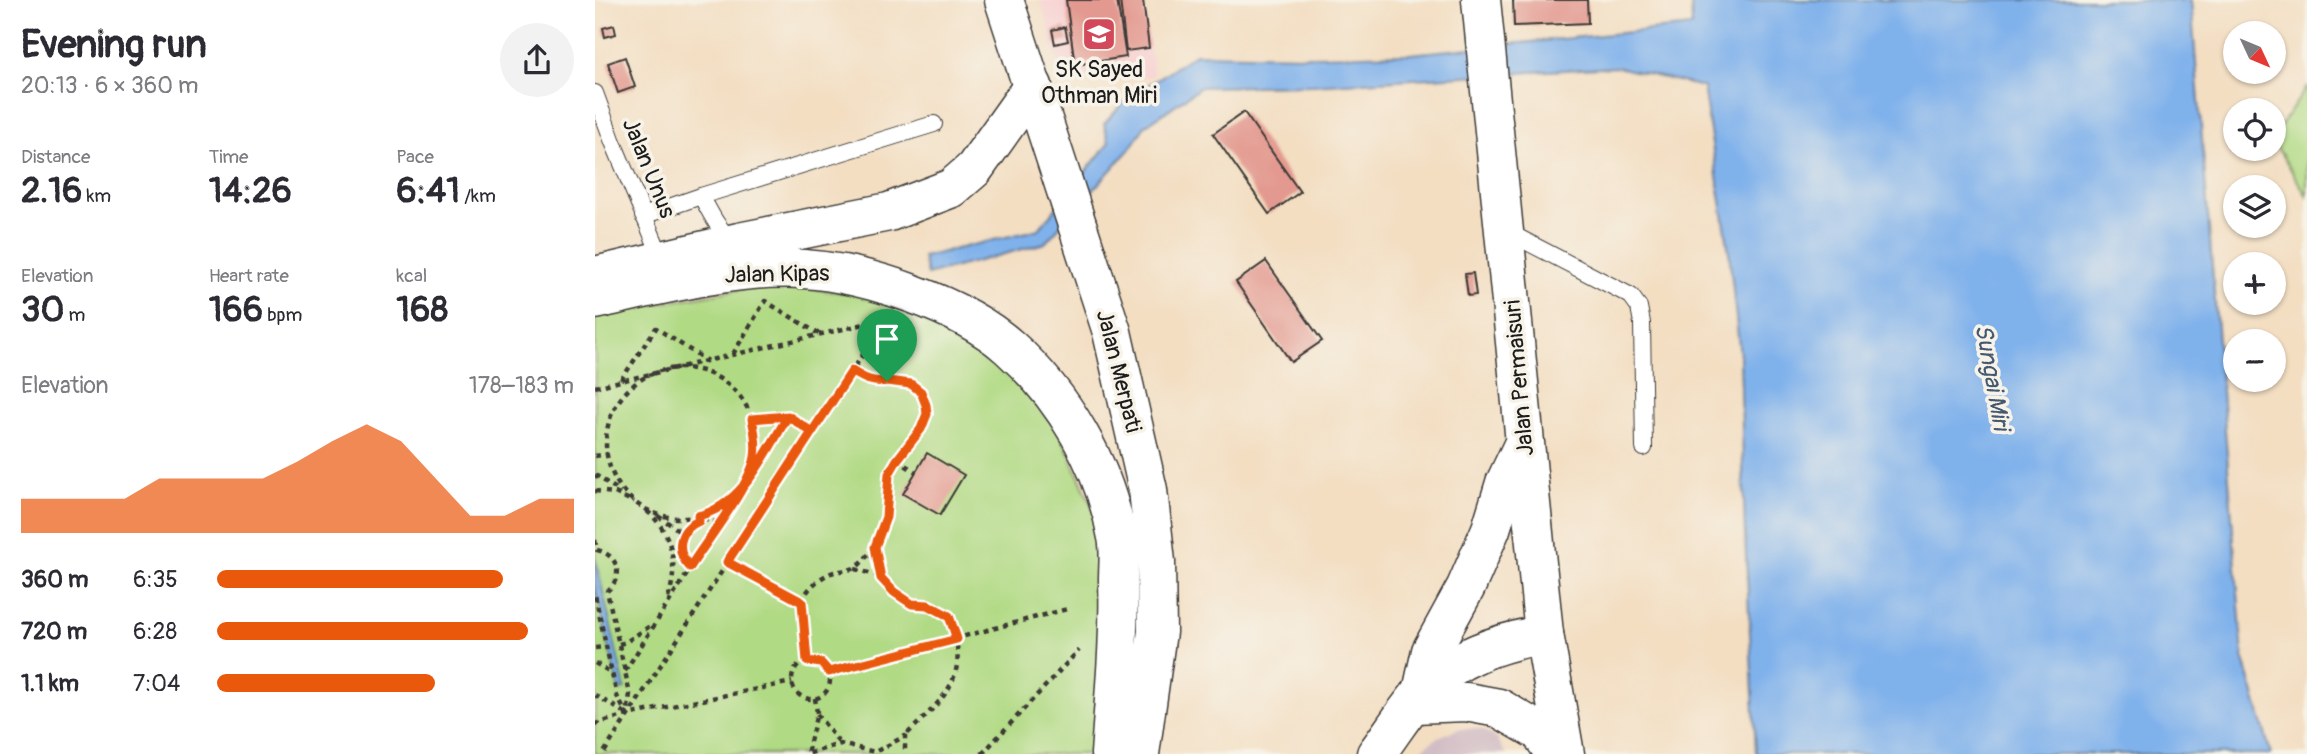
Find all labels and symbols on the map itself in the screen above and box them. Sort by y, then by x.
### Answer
school or university icon: SK Sayed Othman Miri [1080,15,1118,53]
north arrow [2223,21,2285,84]
place label: SK Sayed Othman Miri [1041,55,1157,110]
street label: Jalan Unus [616,114,682,222]
street label: Jalan Kipas [724,259,830,289]
street label: Jalan Permaisuri [1498,299,1540,457]
street label: Jalan Merpati [1090,307,1148,435]
pin [857,309,917,381]
water label: Sungai Miri [1968,322,2016,436]

